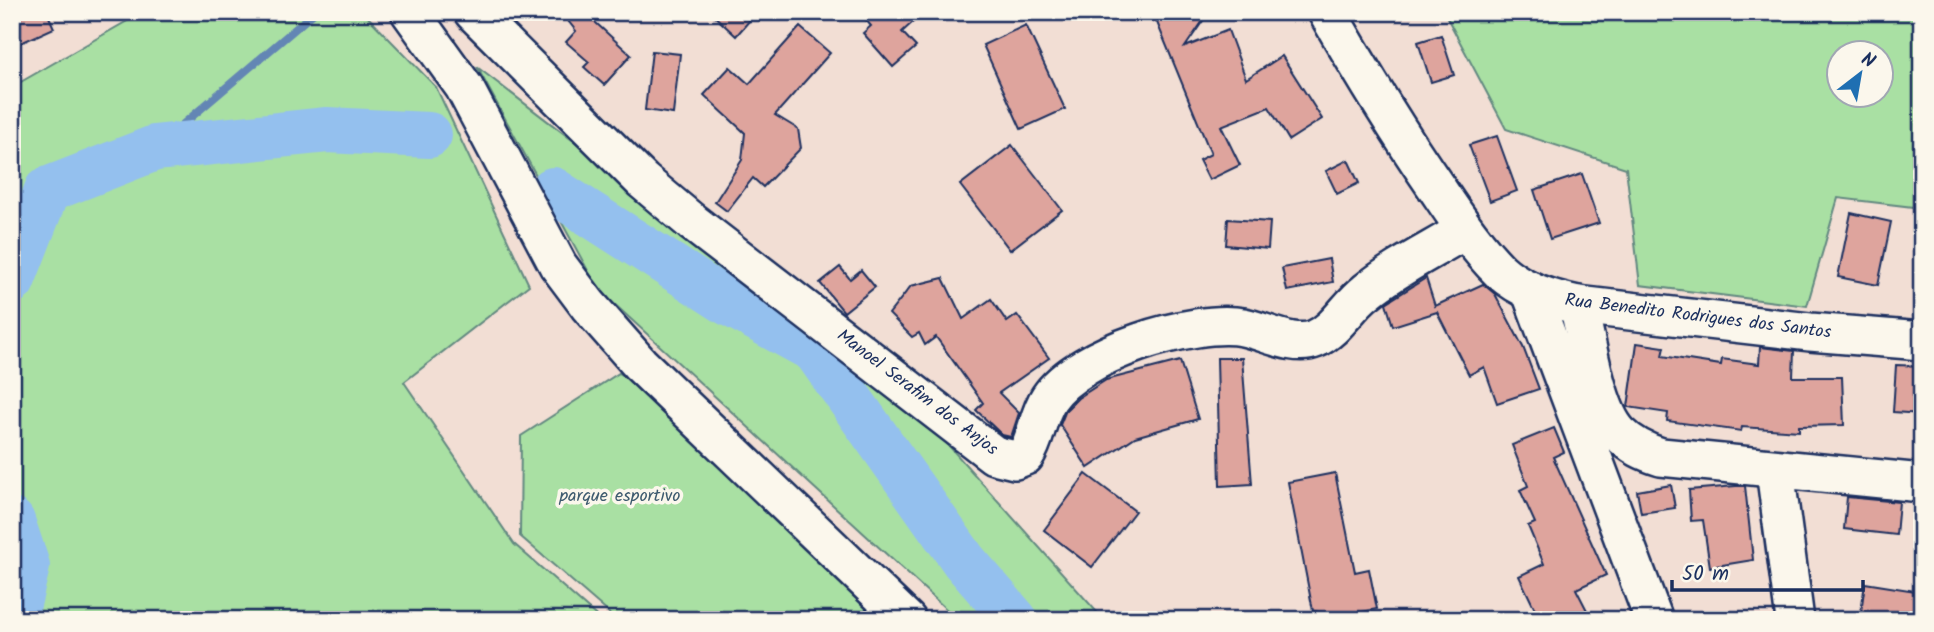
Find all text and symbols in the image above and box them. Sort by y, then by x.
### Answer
north arrow [1826,38,1896,108]
text: N [1855,45,1881,77]
street label: Rua Benedito Rodrigues dos Santos [1563,286,1833,348]
street label: Manoel Serafim dos Anjos [830,322,1004,464]
park label: parque esportivo [559,482,681,511]
scale bar [1672,548,1862,592]
text: 50 m [1682,558,1729,591]

